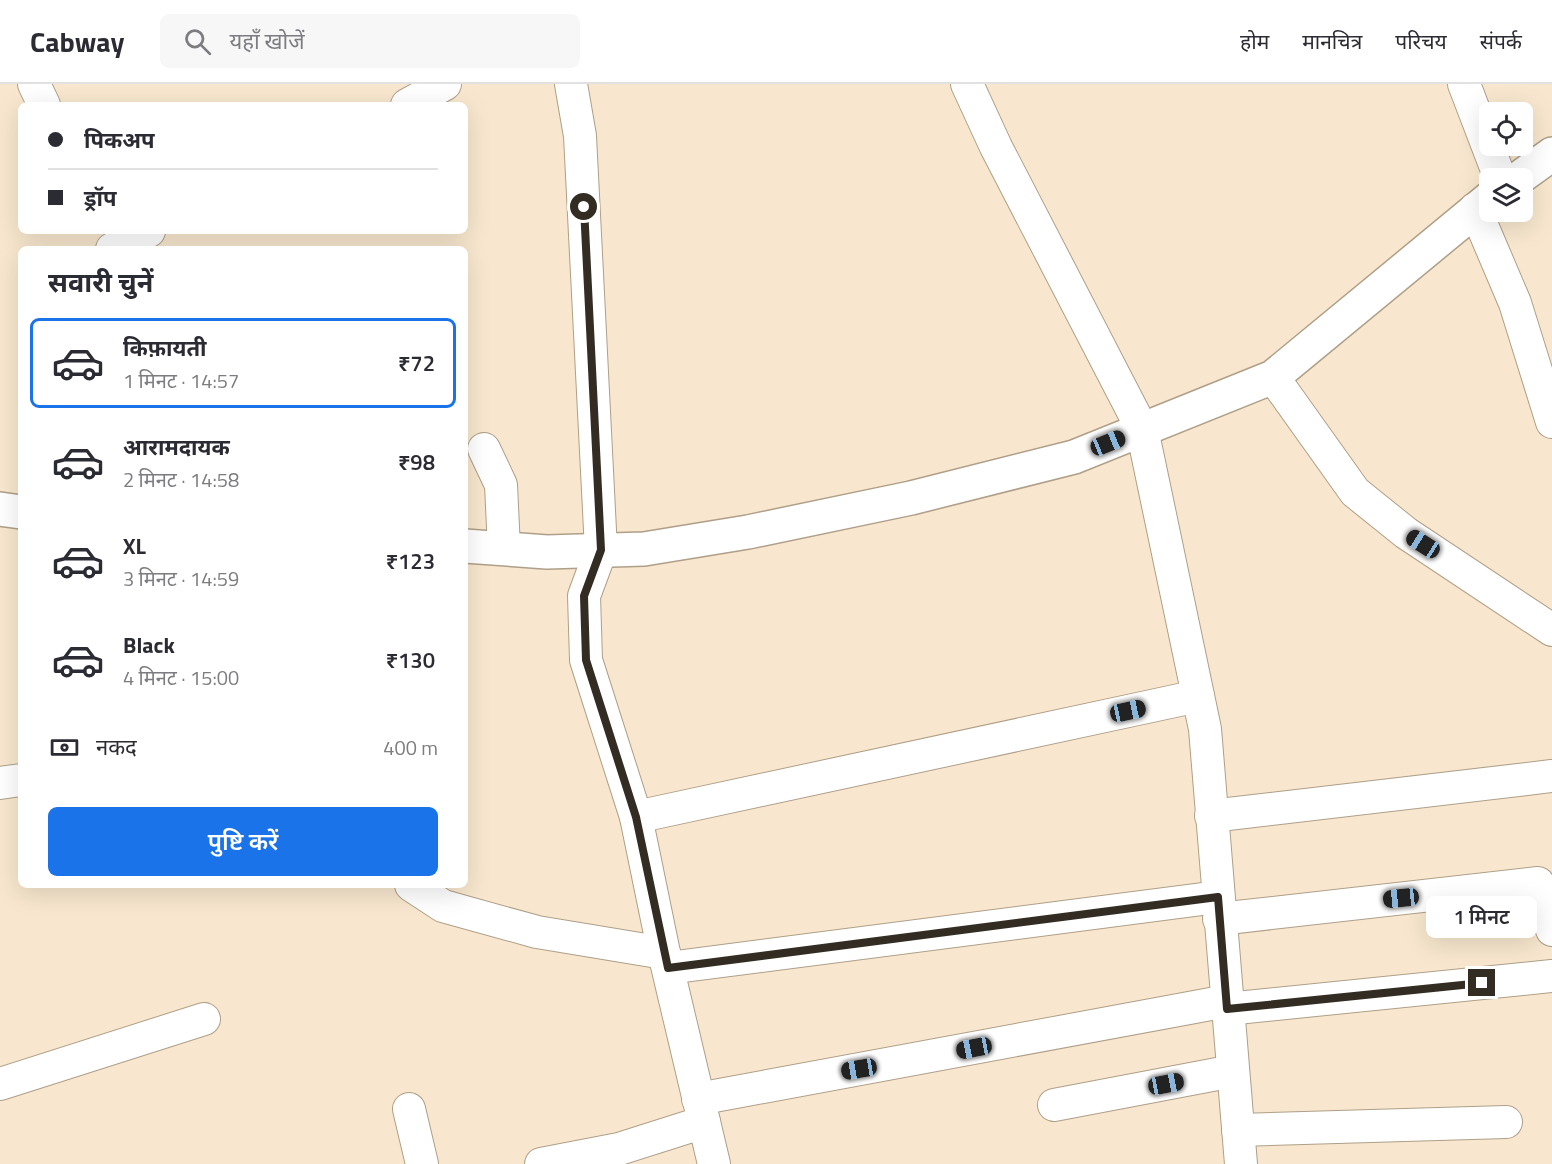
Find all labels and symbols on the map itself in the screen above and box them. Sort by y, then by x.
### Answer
route start [570,193,597,220]
car [1088,428,1128,458]
car [1403,527,1443,561]
car [1109,698,1147,724]
car [1382,887,1420,909]
callout: 1 मिनट [1426,896,1538,938]
route end [1468,969,1495,996]
car [955,1036,993,1060]
car [840,1057,878,1081]
car [1147,1072,1185,1096]

